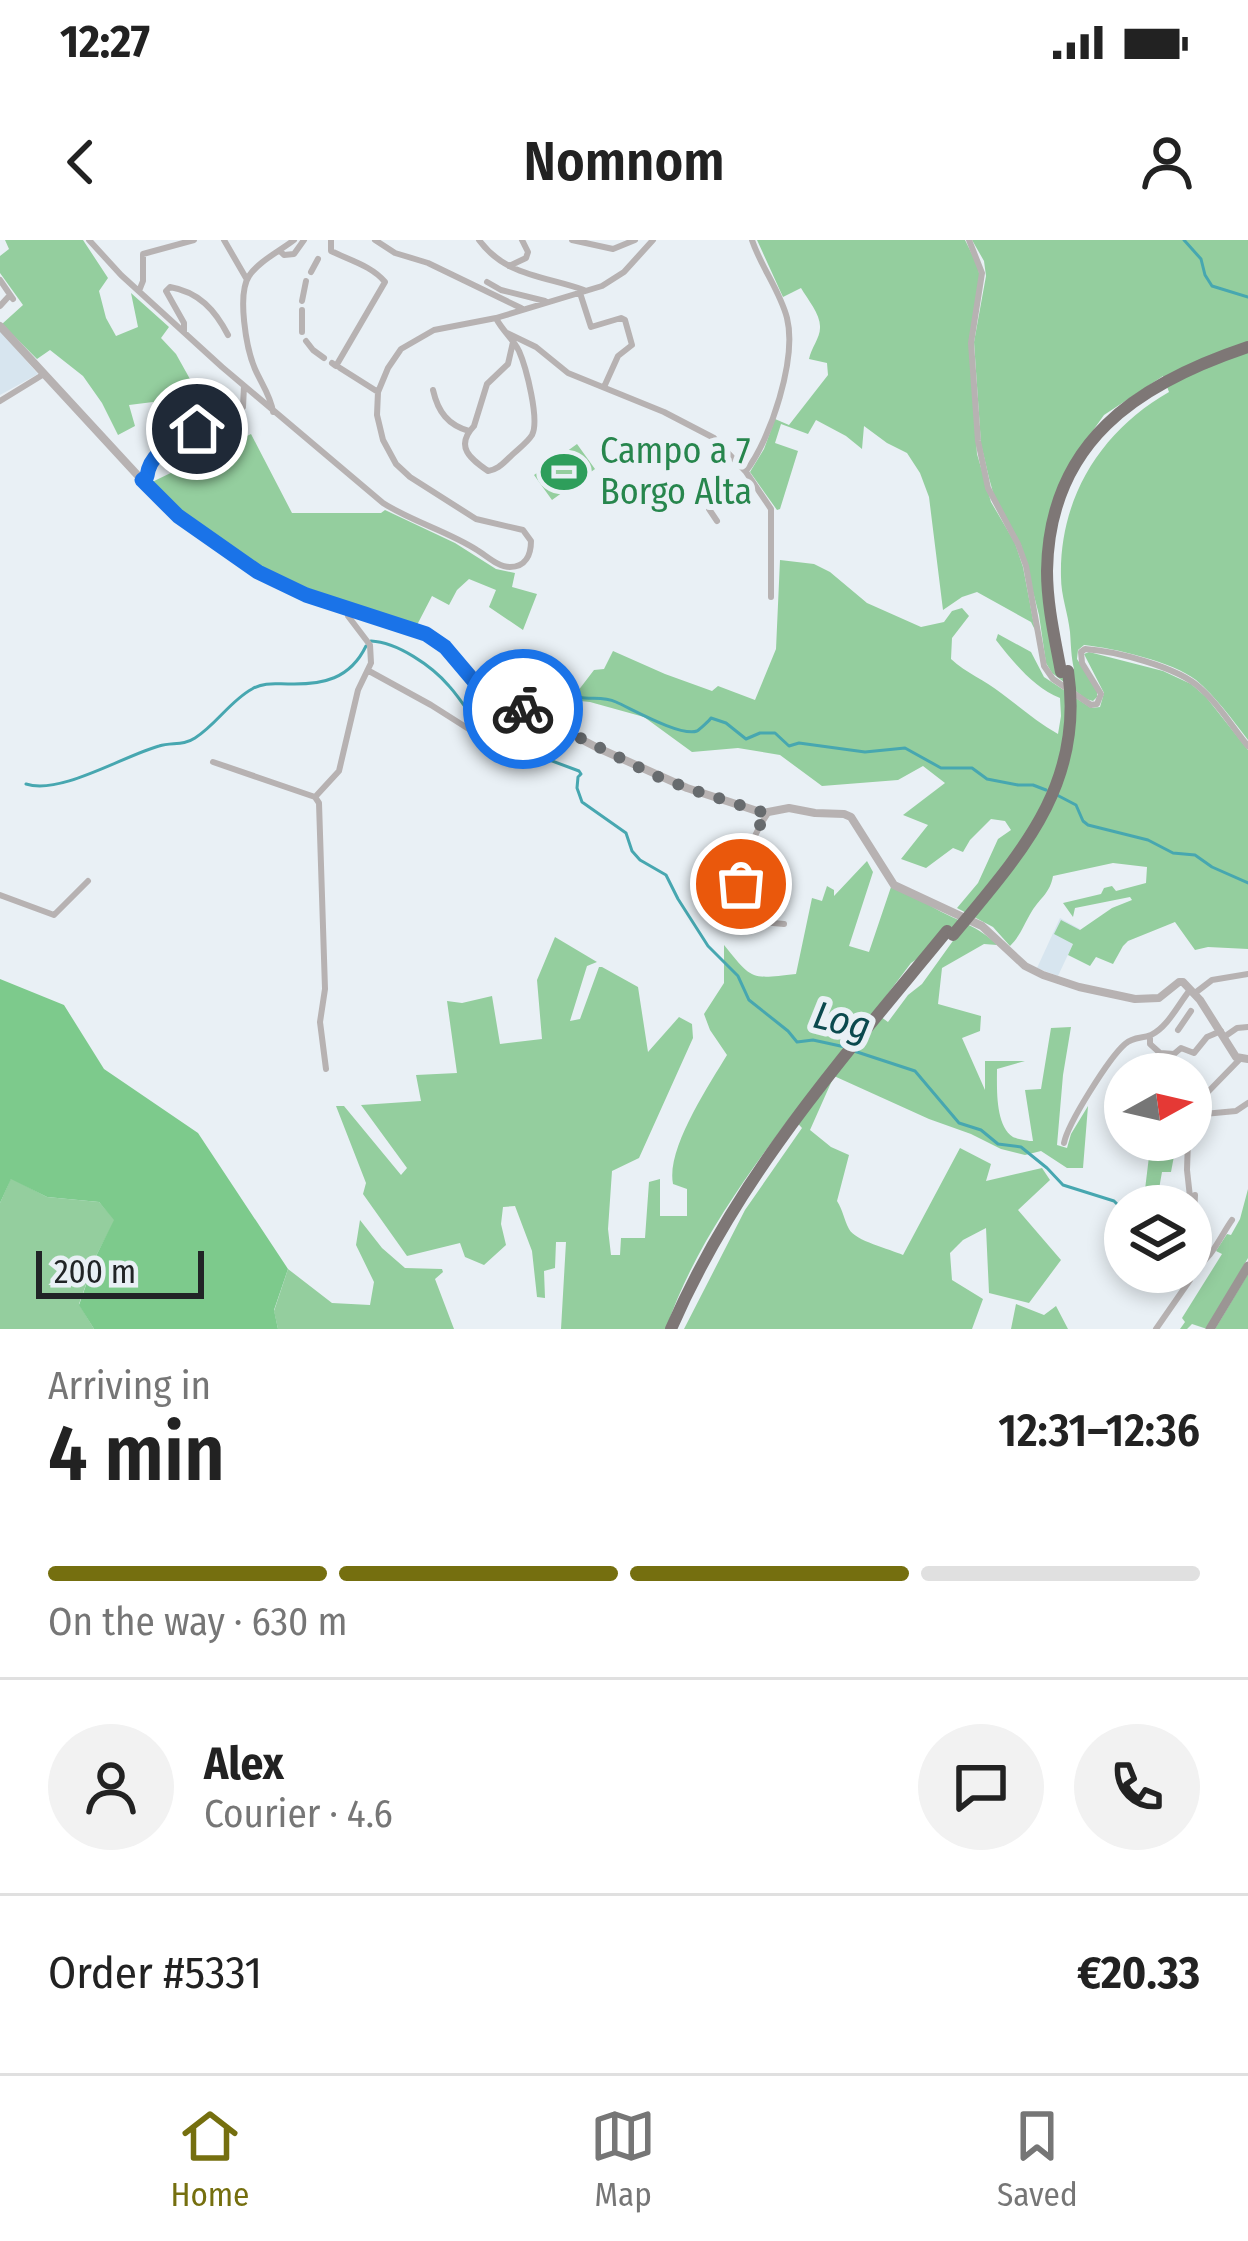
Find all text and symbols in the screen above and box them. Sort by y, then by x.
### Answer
text: 12:27 [60,15,150,69]
icon: back [48,129,114,195]
icon: person [1134,129,1200,195]
text: Nomnom [524,130,725,194]
pin [146,378,248,480]
icon: home [164,396,230,462]
place label: Campo a 7 Borgo Alta [600,429,752,514]
sports icon: Campo a 7 Borgo Alta [539,447,589,497]
courier [463,649,583,769]
icon: bike [490,676,556,742]
pin [690,833,792,935]
icon: bag [708,851,774,917]
water label: Log [809,992,875,1050]
north arrow [1104,1053,1212,1161]
map controls [1104,1053,1212,1293]
button: layers [1104,1185,1212,1293]
scale bar [36,1245,204,1298]
text: 200 m [54,1252,136,1292]
text: Arriving in [48,1363,211,1409]
text: 12:31–12:36 [998,1404,1200,1458]
text: 4 min [48,1407,225,1501]
text: On the way · 630 m [48,1599,348,1645]
button: person [48,1724,174,1850]
button: chat [918,1724,1044,1850]
button: phone [1074,1724,1200,1850]
text: Alex [204,1737,284,1791]
text: Courier · 4.6 [204,1791,393,1837]
text: Order #5331 [48,1946,262,2000]
text: €20.33 [1077,1946,1200,2000]
tab: Home [170,2103,249,2215]
tab: Map [590,2103,656,2215]
tab: Saved [997,2103,1078,2215]

